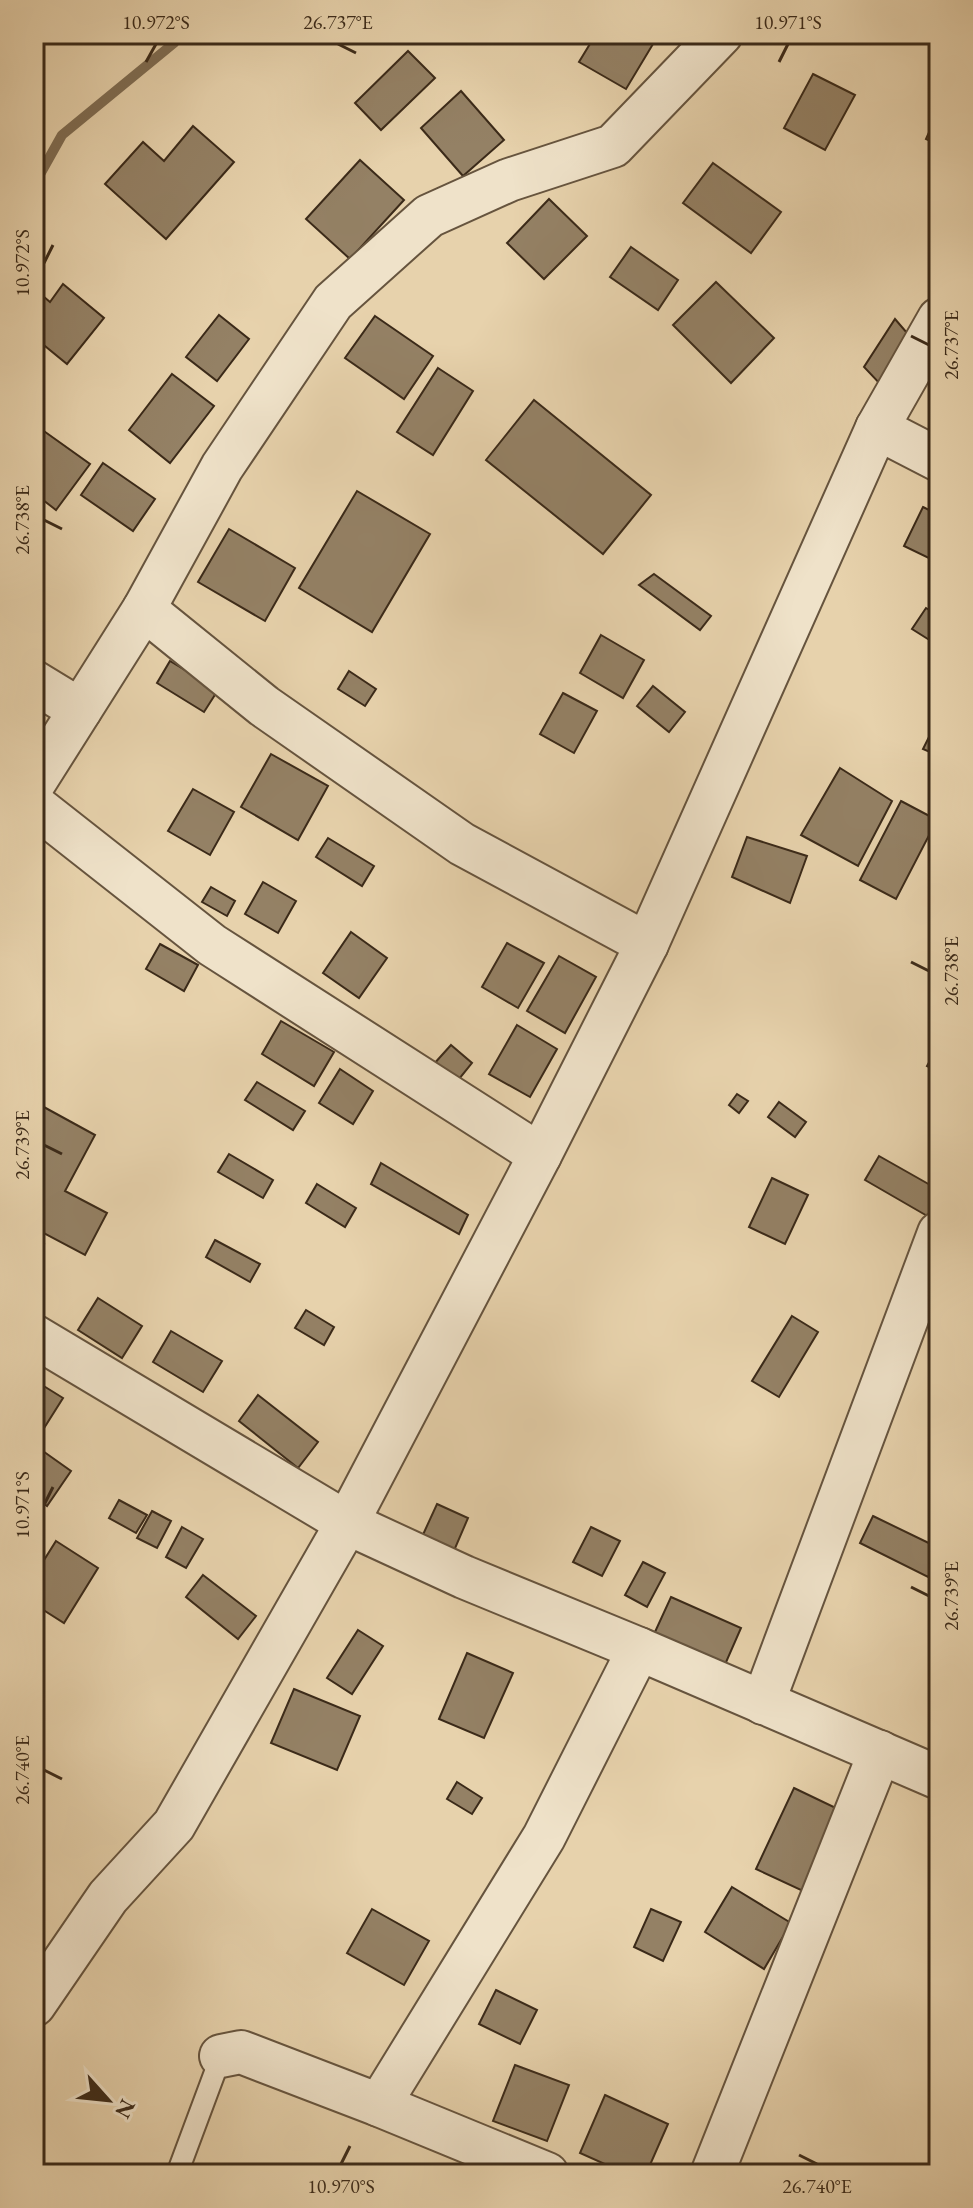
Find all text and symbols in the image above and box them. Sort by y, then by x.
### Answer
text: 10.972°S [122,9,190,35]
text: 26.737°E [303,9,373,35]
text: 10.971°S [754,9,822,35]
text: 10.972°S [9,229,35,297]
text: 26.737°E [938,310,964,380]
text: 26.738°E [9,485,35,555]
text: 26.738°E [938,936,964,1006]
text: 26.739°E [9,1110,35,1180]
text: 10.971°S [9,1471,35,1539]
text: 26.739°E [938,1561,964,1631]
text: 26.740°E [9,1735,35,1805]
north arrow [68,2060,148,2140]
text: N [108,2094,142,2124]
text: 10.970°S [307,2173,375,2199]
text: 26.740°E [782,2173,852,2199]

